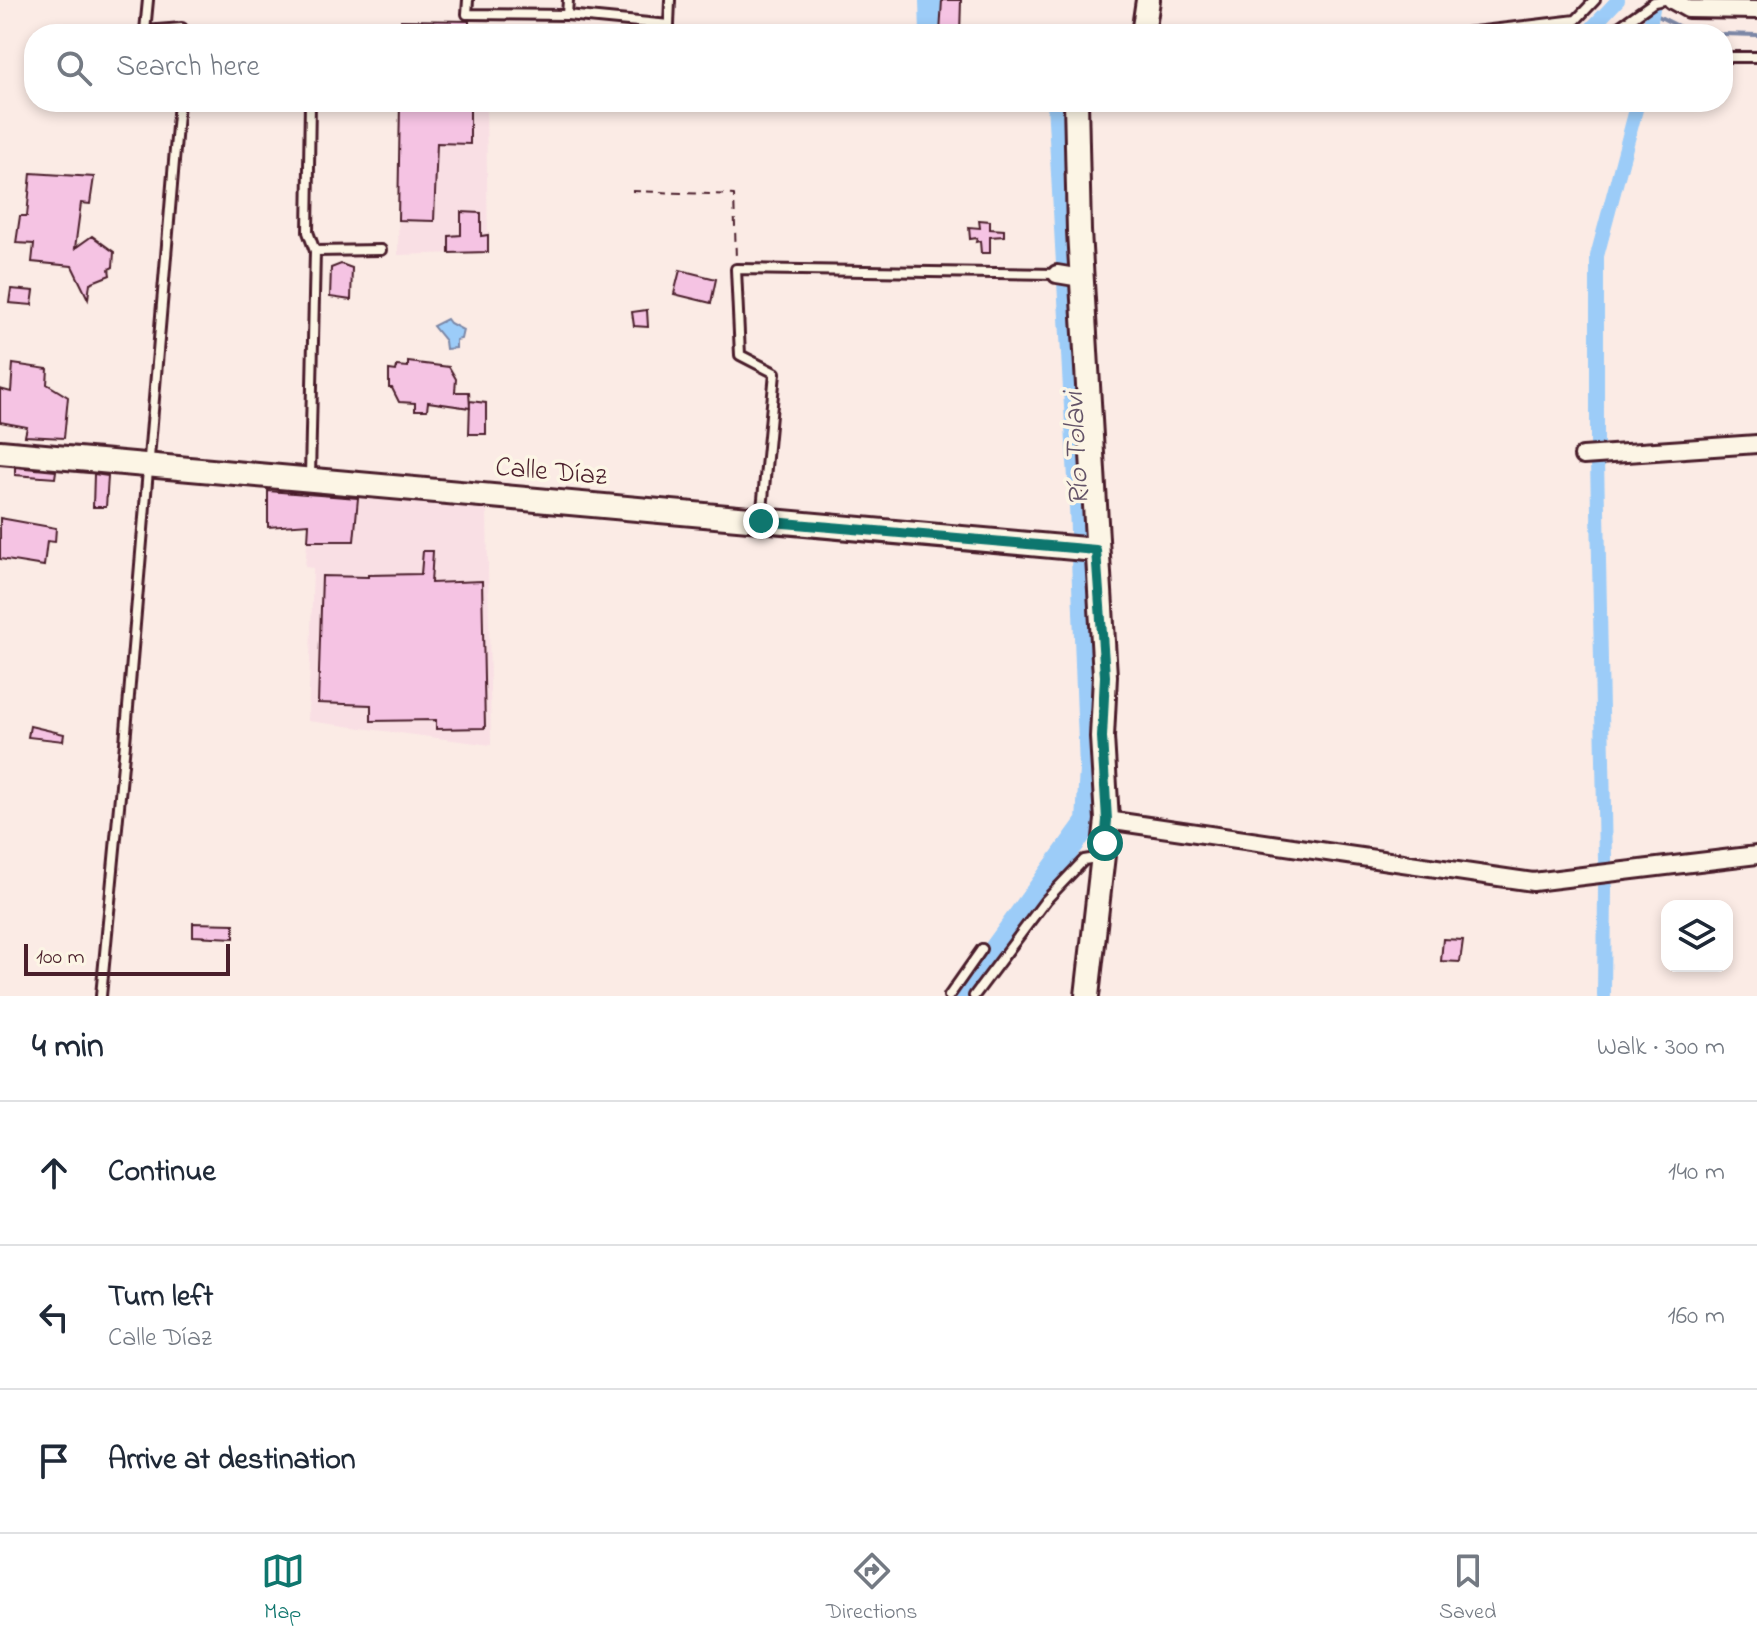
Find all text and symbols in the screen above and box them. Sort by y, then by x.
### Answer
search box [24,24,1733,112]
icon: search [52,46,96,90]
text: Search here [116,46,260,90]
water label: Río Tolavi [1053,388,1103,507]
street label: Calle Díaz [493,448,609,498]
route end [743,503,779,539]
route start [1087,825,1123,861]
map controls [1661,900,1733,972]
button: layers [1661,900,1733,972]
scale bar [24,940,230,976]
text: 100 m [36,942,85,974]
text: 4 min [32,1023,104,1073]
text: Walk · 300 m [1597,1029,1725,1067]
icon: ahead [32,1151,76,1195]
text: Continue [108,1151,216,1195]
text: 140 m [1668,1154,1725,1192]
text: Turn left [108,1276,213,1320]
icon: left [32,1295,76,1339]
text: 160 m [1667,1298,1725,1336]
text: Calle Díaz [108,1320,212,1358]
icon: arrive [32,1439,76,1483]
text: Arrive at destination [108,1439,356,1483]
tab: Map [261,1549,305,1629]
tab: Directions [826,1549,918,1629]
tab: Saved [1439,1549,1496,1629]

